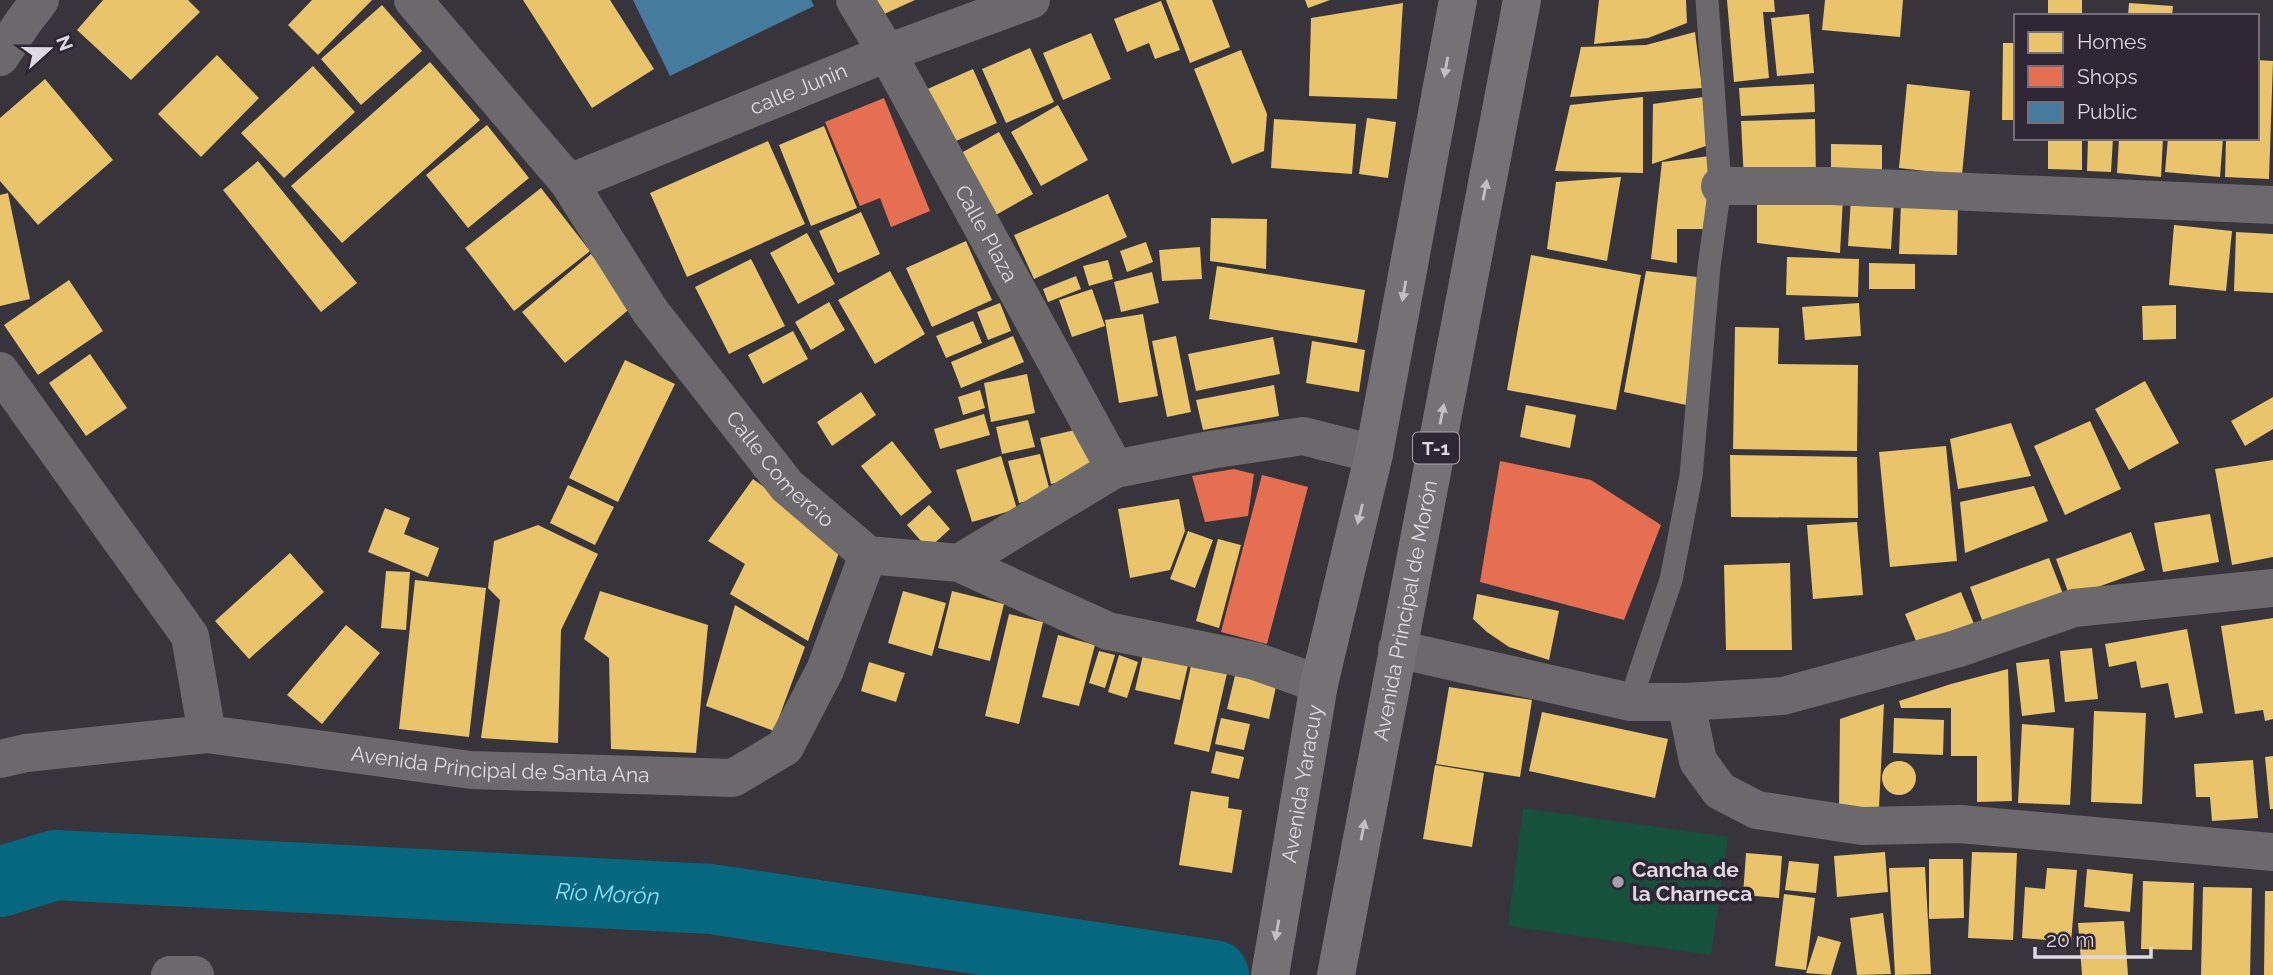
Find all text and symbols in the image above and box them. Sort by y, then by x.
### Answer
north arrow [14,14,84,84]
legend [2014,14,2259,140]
text: Homes [2077,29,2147,54]
text: N [52,32,78,54]
one-way arrow [1440,56,1451,78]
street label: calle Junin [746,58,851,120]
text: Shops [2077,64,2138,89]
text: Public [2077,99,2137,124]
one-way arrow [1480,179,1491,201]
street label: Calle Plaza [950,181,1023,286]
one-way arrow [1399,280,1410,302]
one-way arrow [1437,403,1448,425]
street label: Calle Comercio [721,406,839,532]
road number: T-1 [1413,432,1459,463]
street label: Avenida Principal de Morón [1368,478,1442,743]
one-way arrow [1354,503,1365,525]
street label: Avenida Yaracuy [1276,703,1327,865]
street label: Avenida Principal de Santa Ana [349,741,650,787]
one-way arrow [1358,819,1369,841]
place label: Cancha de la Charneca [1632,857,1752,906]
marker: Cancha de la Charneca [1610,874,1626,890]
water label: Río Morón [555,877,660,909]
scale bar [2035,916,2150,960]
one-way arrow [1271,919,1282,941]
text: 20 m [2046,927,2094,952]

